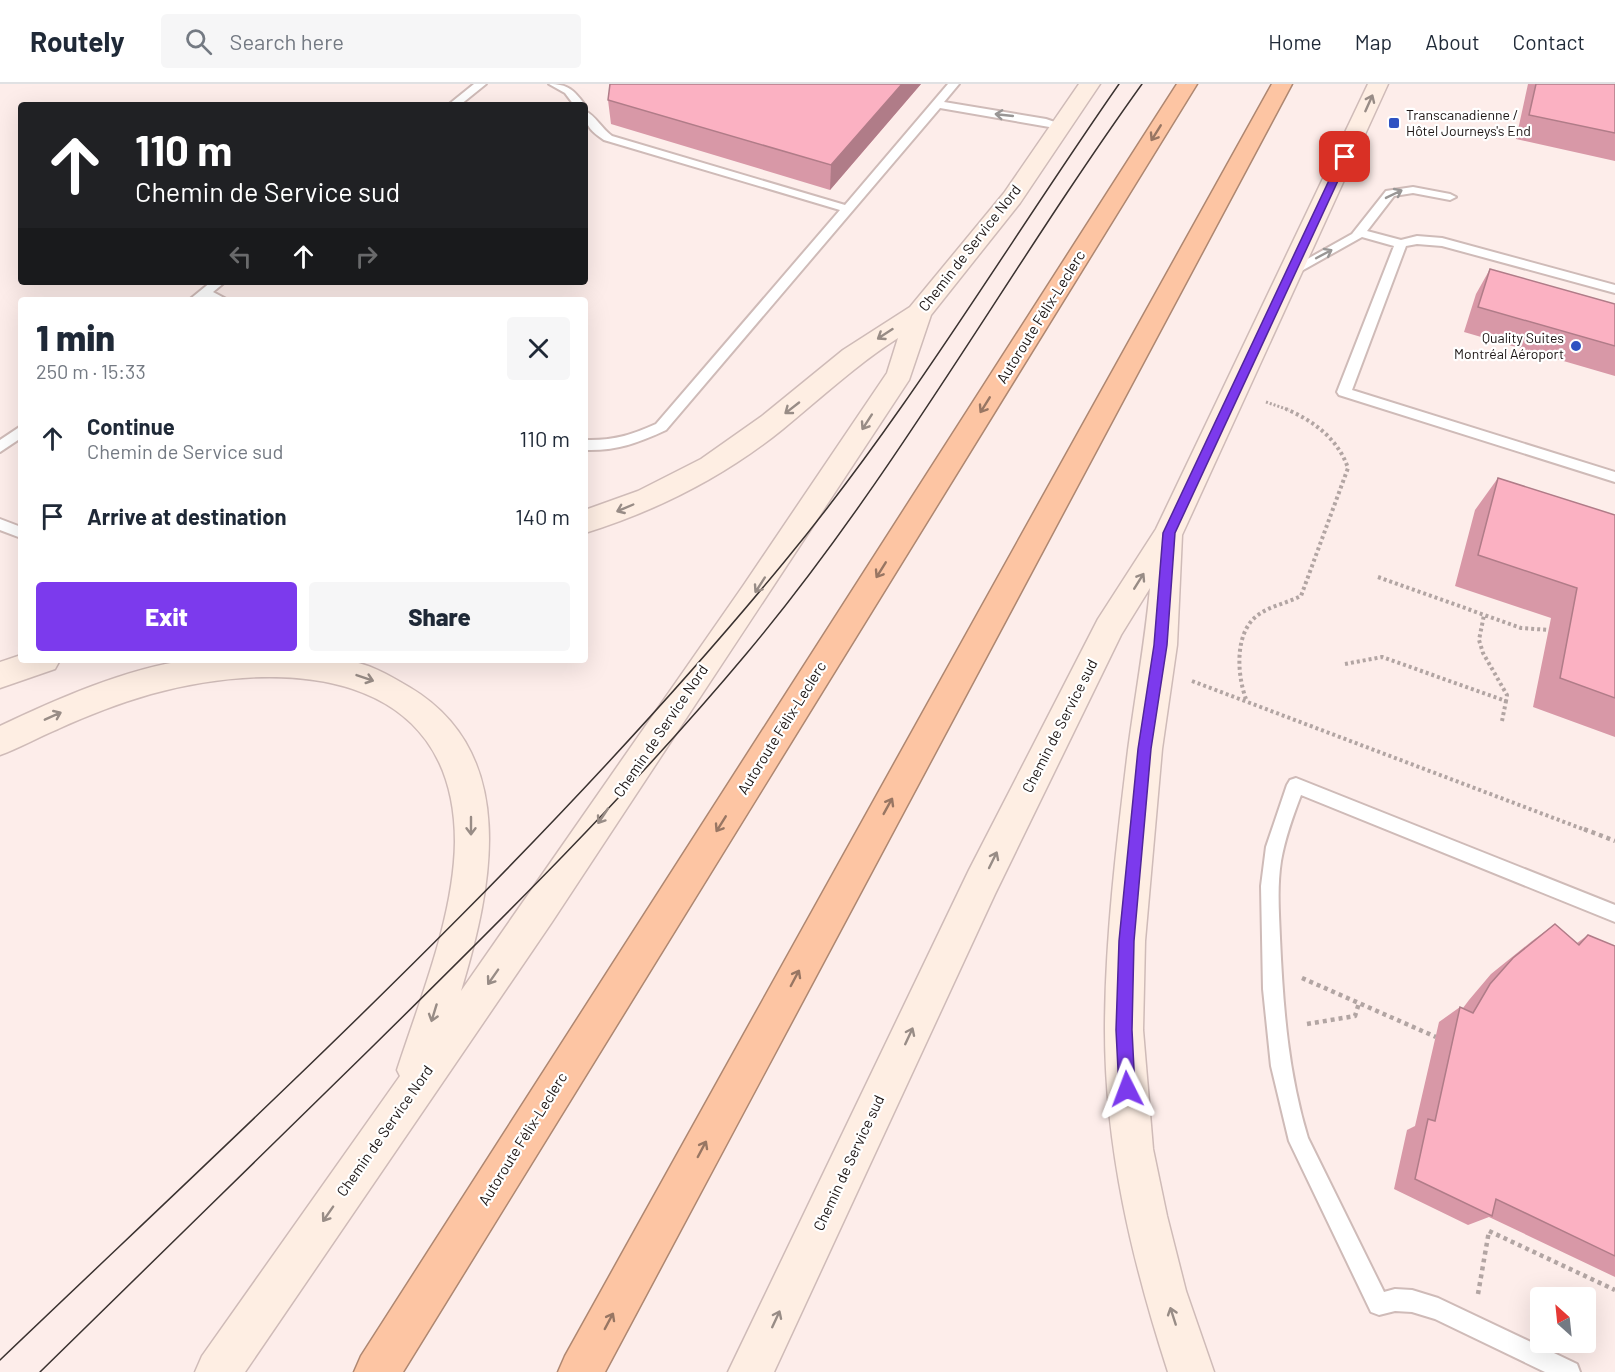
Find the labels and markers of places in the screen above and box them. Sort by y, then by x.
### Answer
place label: Transcanadienne / Hôtel Journeys's End [1406,106,1531,139]
marker: Transcanadienne / Hôtel Journeys's End [1387,116,1401,130]
pin [1319,131,1370,182]
place label: Quality Suites Montréal Aéroport [1454,329,1564,362]
marker: Quality Suites Montréal Aéroport [1569,339,1583,353]

